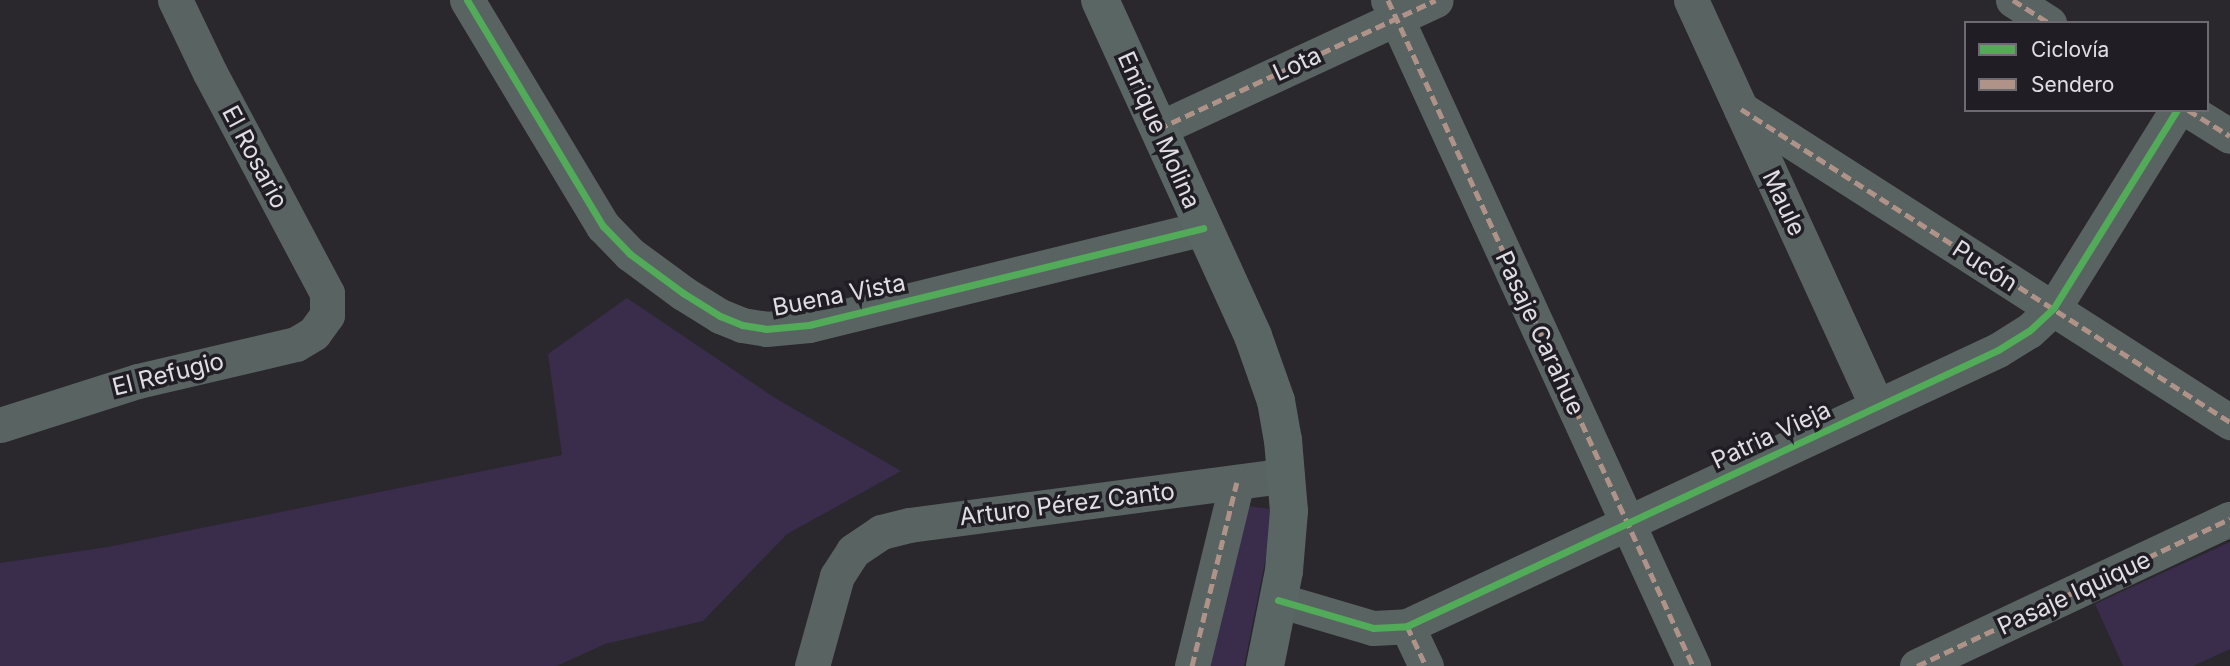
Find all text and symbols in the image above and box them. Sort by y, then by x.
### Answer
legend [1964,21,2209,112]
text: Ciclovía [2031,37,2109,62]
street label: Lota [1269,41,1325,87]
street label: Enrique Molina [1112,47,1206,213]
text: Sendero [2031,72,2114,97]
street label: El Rosario [216,101,294,213]
street label: Maule [1756,166,1812,240]
street label: Pucón [1947,234,2023,298]
street label: Pasaje Carahue [1489,247,1591,419]
street label: Buena Vista [770,268,908,322]
street label: El Refugio [109,346,227,402]
street label: Patria Vieja [1707,395,1835,475]
street label: Arturo Pérez Canto [958,477,1176,531]
street label: Pasaje Iquique [1993,545,2155,641]

